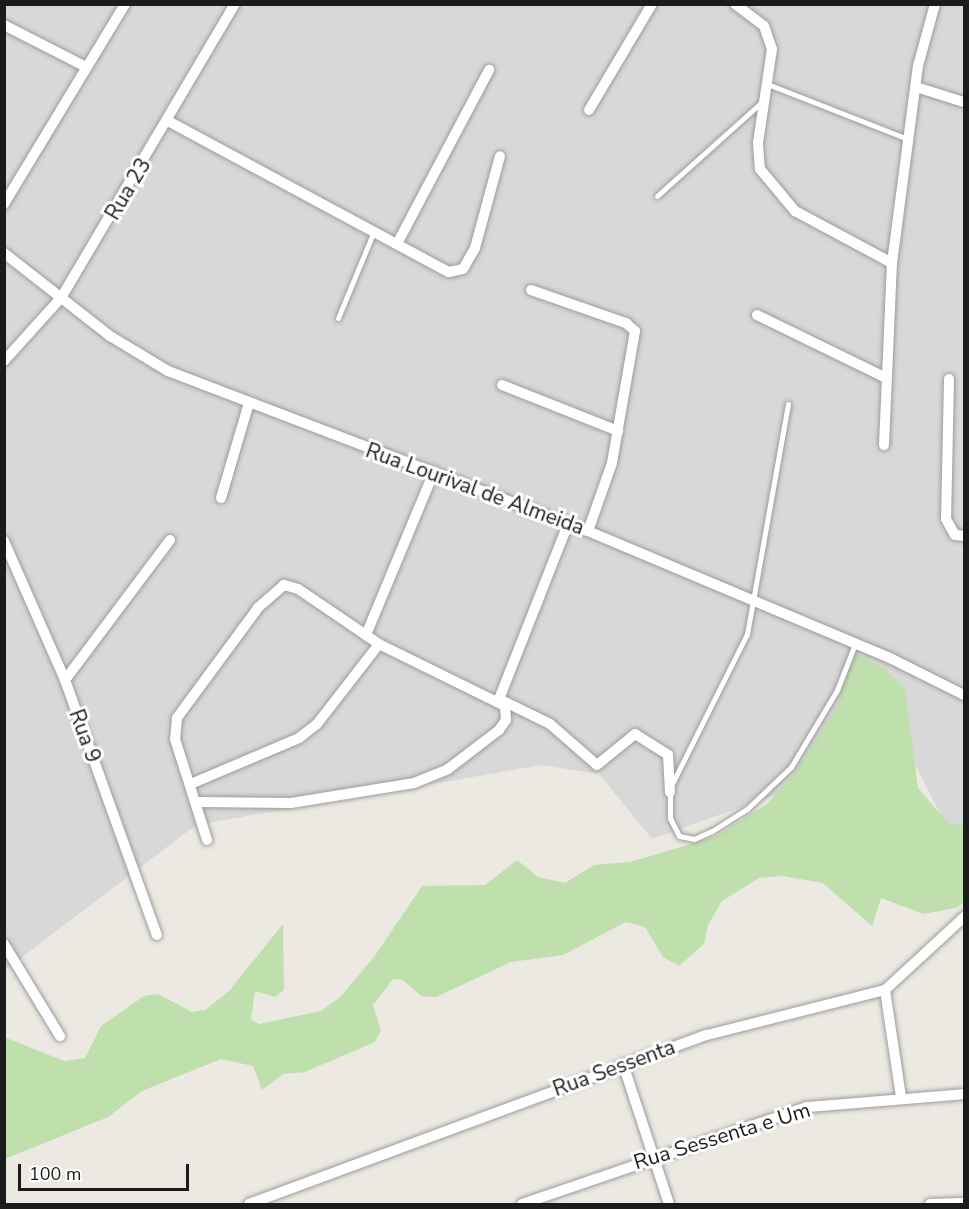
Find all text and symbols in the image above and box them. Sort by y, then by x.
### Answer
street label: Rua 23 [100,154,156,224]
street label: Rua Lourival de Almeida [362,438,588,540]
street label: Rua 9 [64,706,106,766]
street label: Rua Sessenta [549,1034,679,1102]
street label: Rua Sessenta e Um [631,1097,813,1175]
scale bar [21,1152,192,1190]
text: 100 m [29,1162,81,1186]

